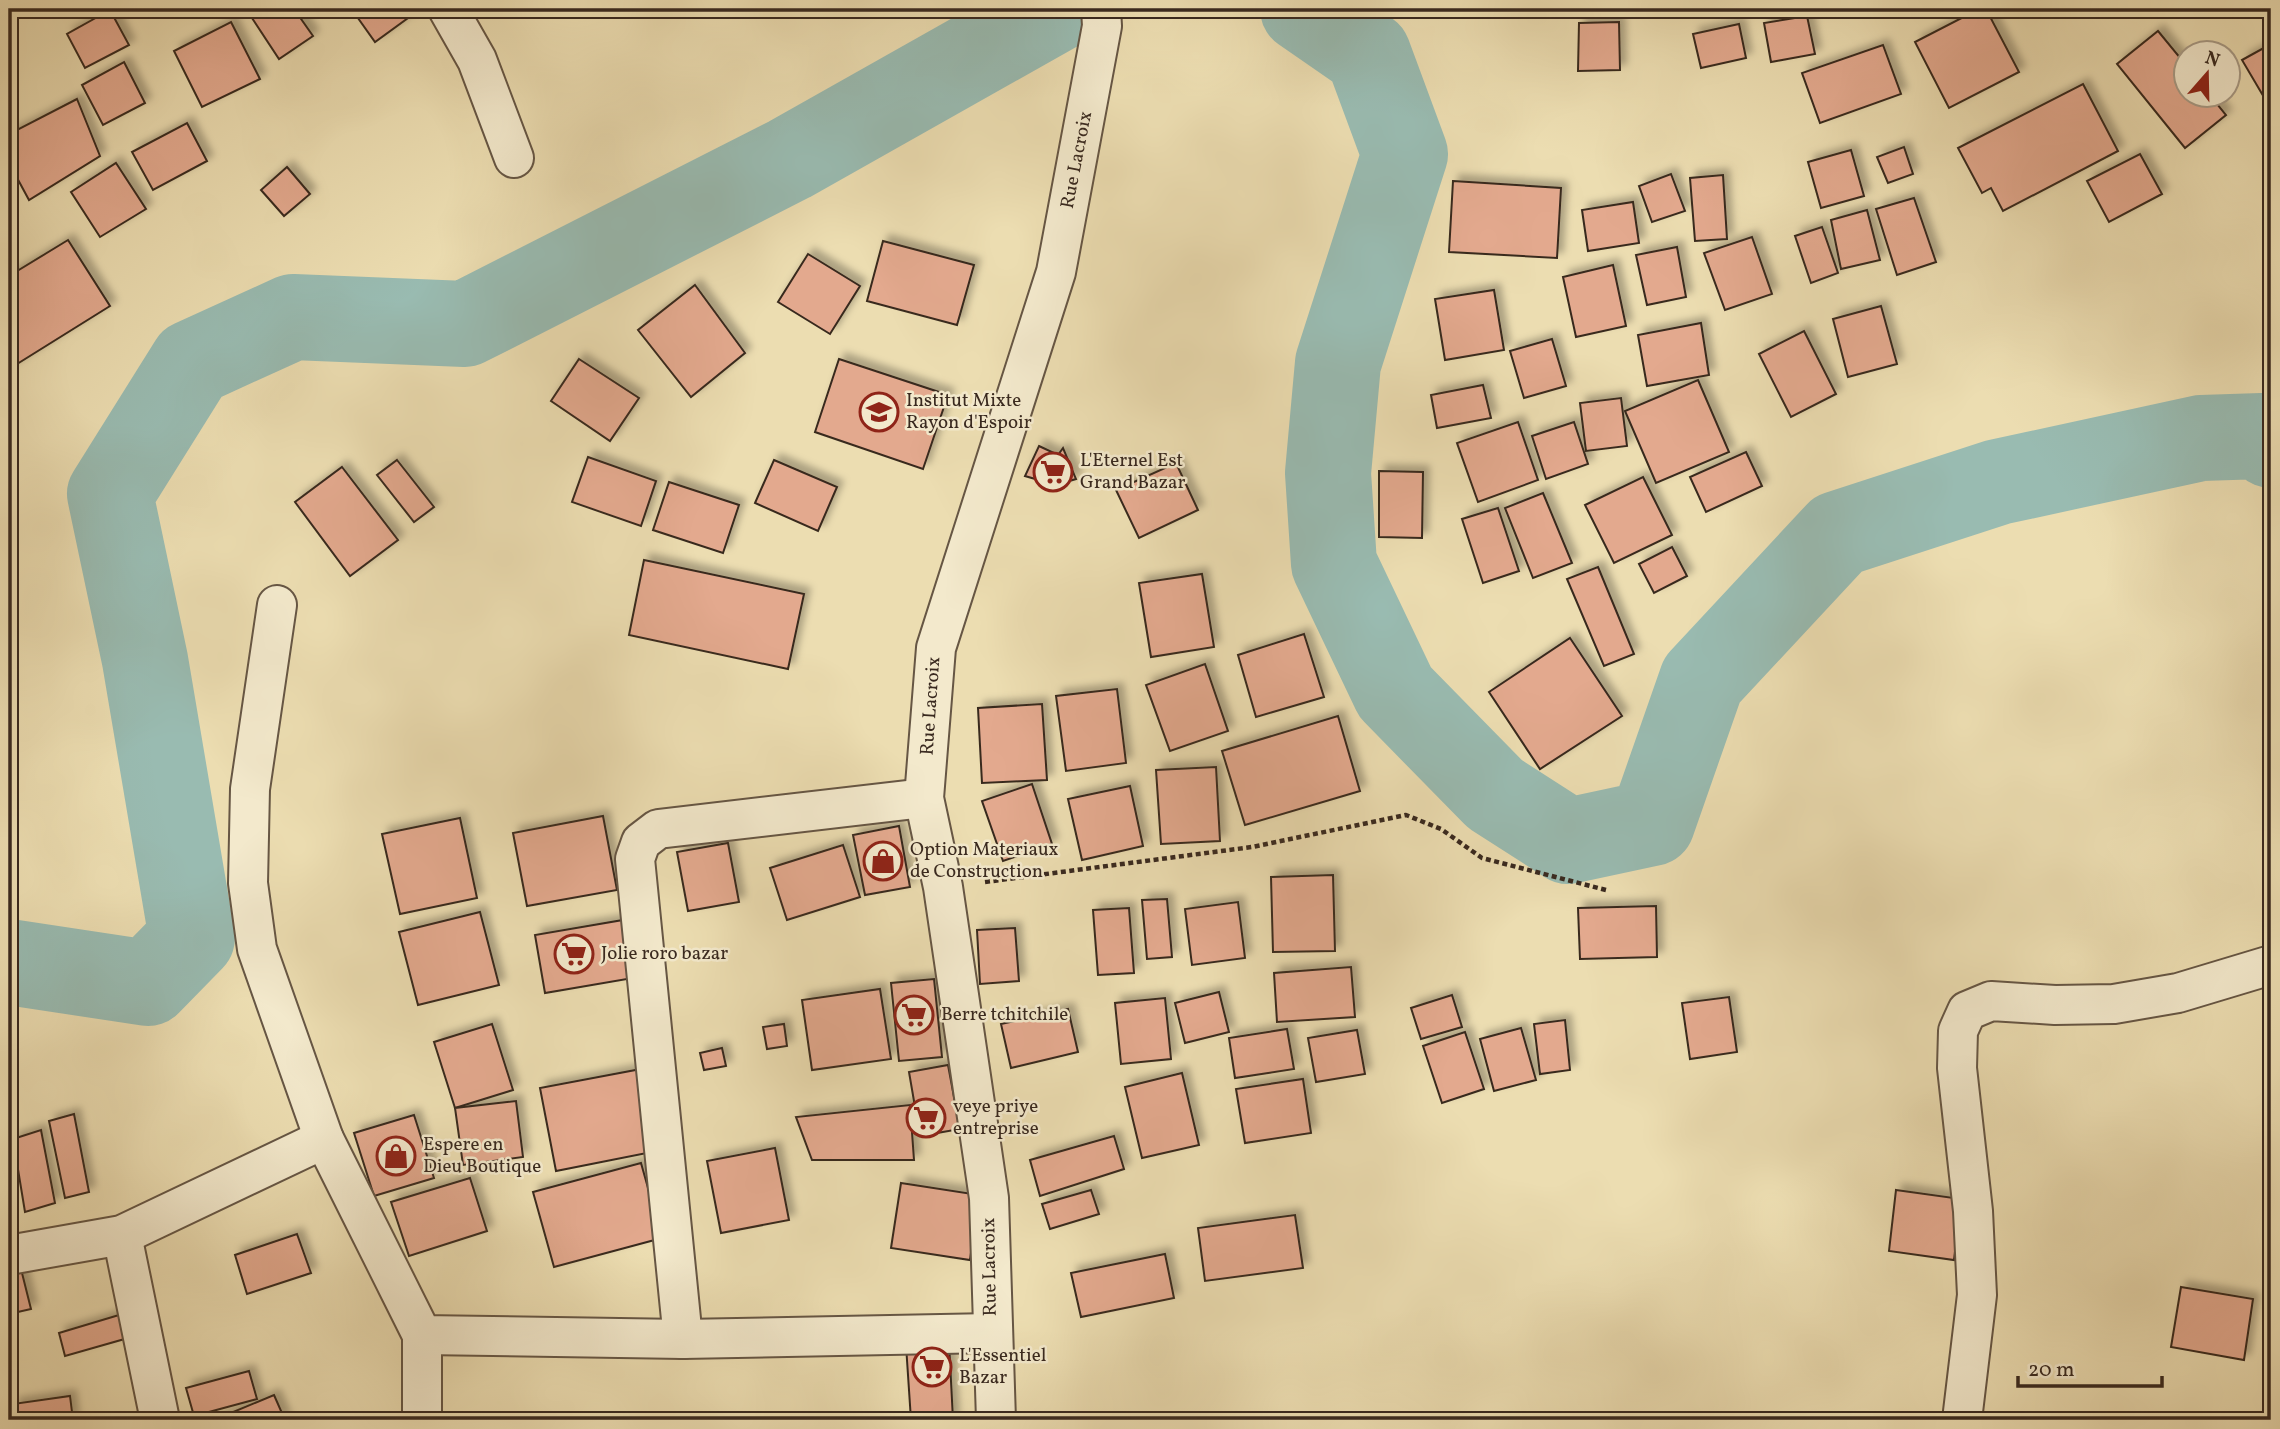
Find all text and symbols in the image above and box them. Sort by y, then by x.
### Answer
north arrow [2172,38,2242,108]
text: N [2201,45,2223,75]
street label: Rue Lacroix [1055,109,1099,211]
place label: Institut Mixte Rayon d'Espoir [906,388,1032,436]
school or university icon: Institut Mixte Rayon d'Espoir [858,391,900,433]
place label: L'Eternel Est Grand Bazar [1080,448,1185,496]
supermarket icon: L'Eternel Est Grand Bazar [1032,451,1074,493]
street label: Rue Lacroix [915,656,947,756]
place label: Option Materiaux de Construction [910,837,1059,885]
shop icon: Option Materiaux de Construction [862,840,904,882]
supermarket icon: Jolie roro bazar [553,933,595,975]
place label: Jolie roro bazar [601,941,728,967]
supermarket icon: Berre tchitchile [893,994,935,1036]
place label: Berre tchitchile [941,1002,1068,1028]
place label: veye priye entreprise [953,1094,1039,1142]
supermarket icon: veye priye entreprise [905,1097,947,1139]
place label: Espere en Dieu Boutique [423,1132,541,1180]
shop icon: Espere en Dieu Boutique [375,1135,417,1177]
street label: Rue Lacroix [976,1217,1004,1317]
place label: L'Essentiel Bazar [959,1343,1047,1391]
scale bar [2018,1345,2161,1389]
supermarket icon: L'Essentiel Bazar [911,1346,953,1388]
text: 20 m [2028,1356,2074,1385]

